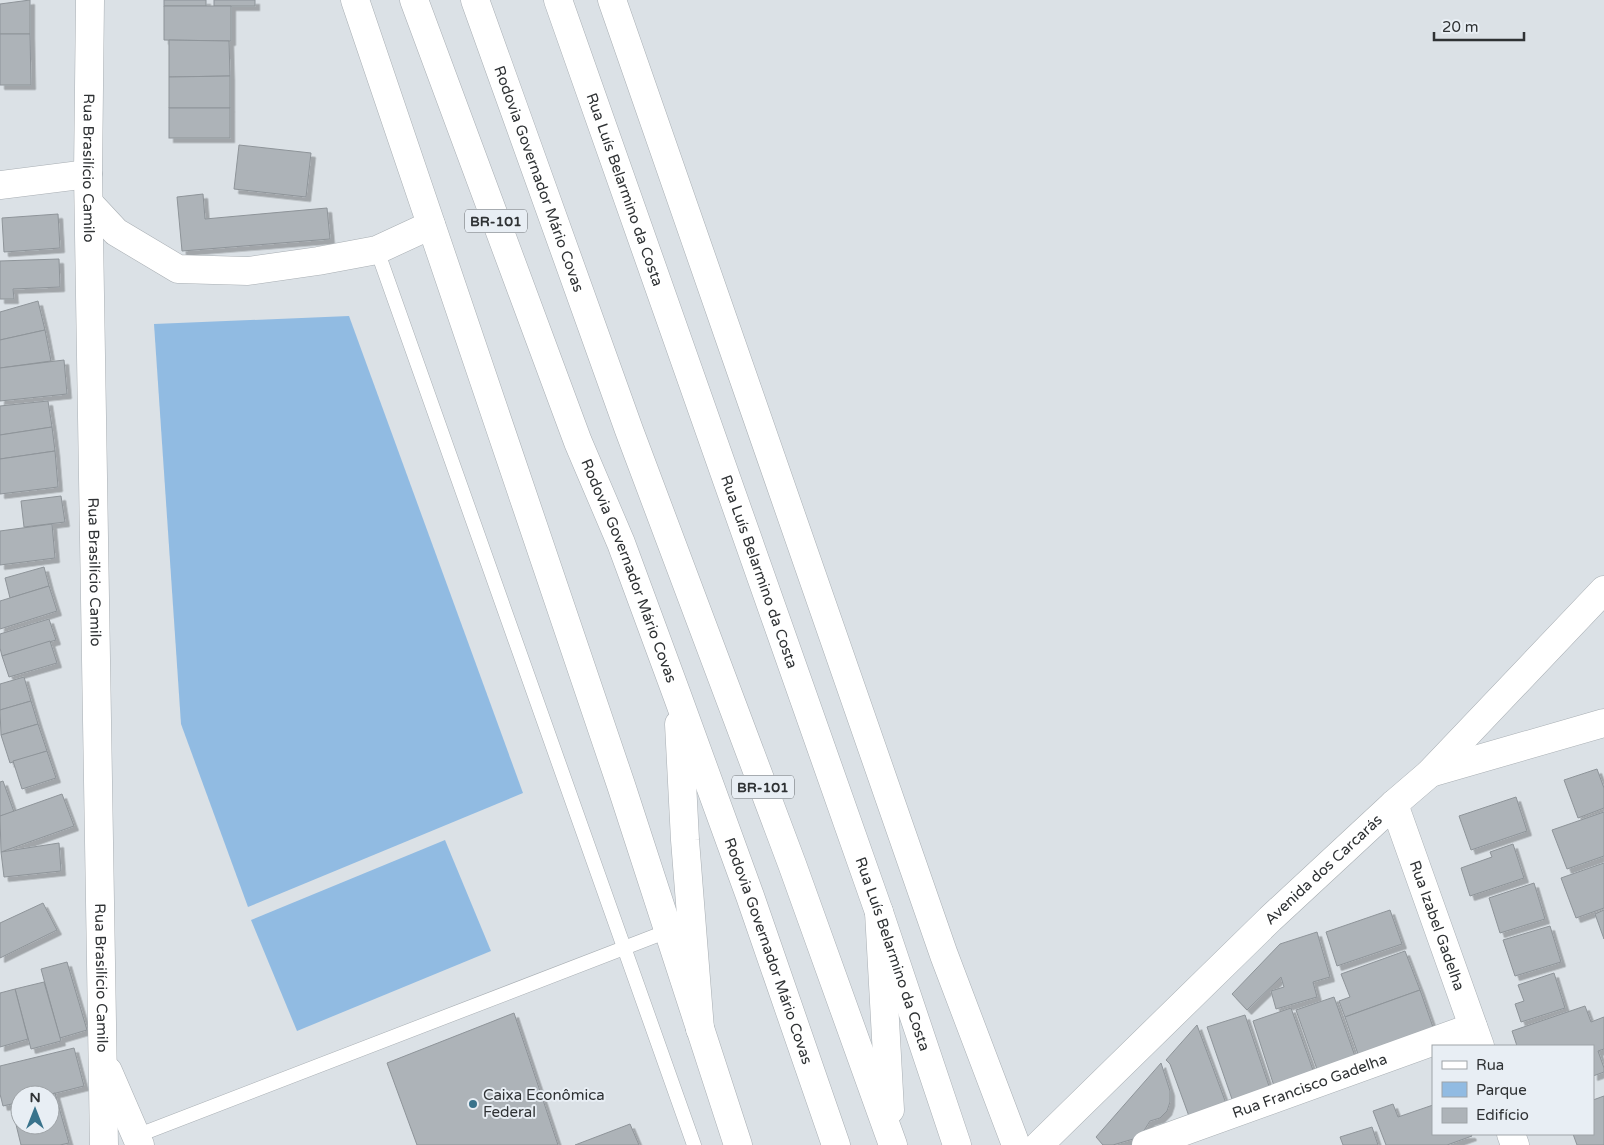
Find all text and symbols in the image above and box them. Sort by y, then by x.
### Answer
scale bar [1434,10,1524,42]
text: 20 m [1442,18,1479,36]
street label: Rodovia Governador Mário Covas [490,63,588,294]
street label: Rua Luís Belarmino da Costa [582,91,667,289]
street label: Rua Brasilício Camilo [79,93,98,243]
road number: BR-101 [465,210,527,232]
street label: Rodovia Governador Mário Covas [577,456,681,685]
street label: Rua Luís Belarmino da Costa [717,473,802,671]
street label: Rua Brasilício Camilo [84,497,105,647]
road number: BR-101 [732,776,794,799]
street label: Avenida dos Carcarás [1261,811,1386,928]
street label: Rodovia Governador Mário Covas [721,835,816,1067]
street label: Rua Luís Belarmino da Costa [851,855,934,1053]
street label: Rua Izabel Gadelha [1406,858,1469,993]
street label: Rua Brasilício Camilo [91,903,111,1053]
legend [1432,1045,1594,1135]
street label: Rua Francisco Gadelha [1230,1050,1389,1122]
text: Rua [1476,1056,1504,1074]
text: Parque [1476,1081,1527,1099]
north arrow [10,1085,60,1135]
place label: Caixa Econômica Federal [483,1086,605,1121]
text: N [29,1089,41,1106]
marker: Caixa Econômica Federal [467,1098,479,1110]
text: Edifício [1476,1106,1529,1124]

